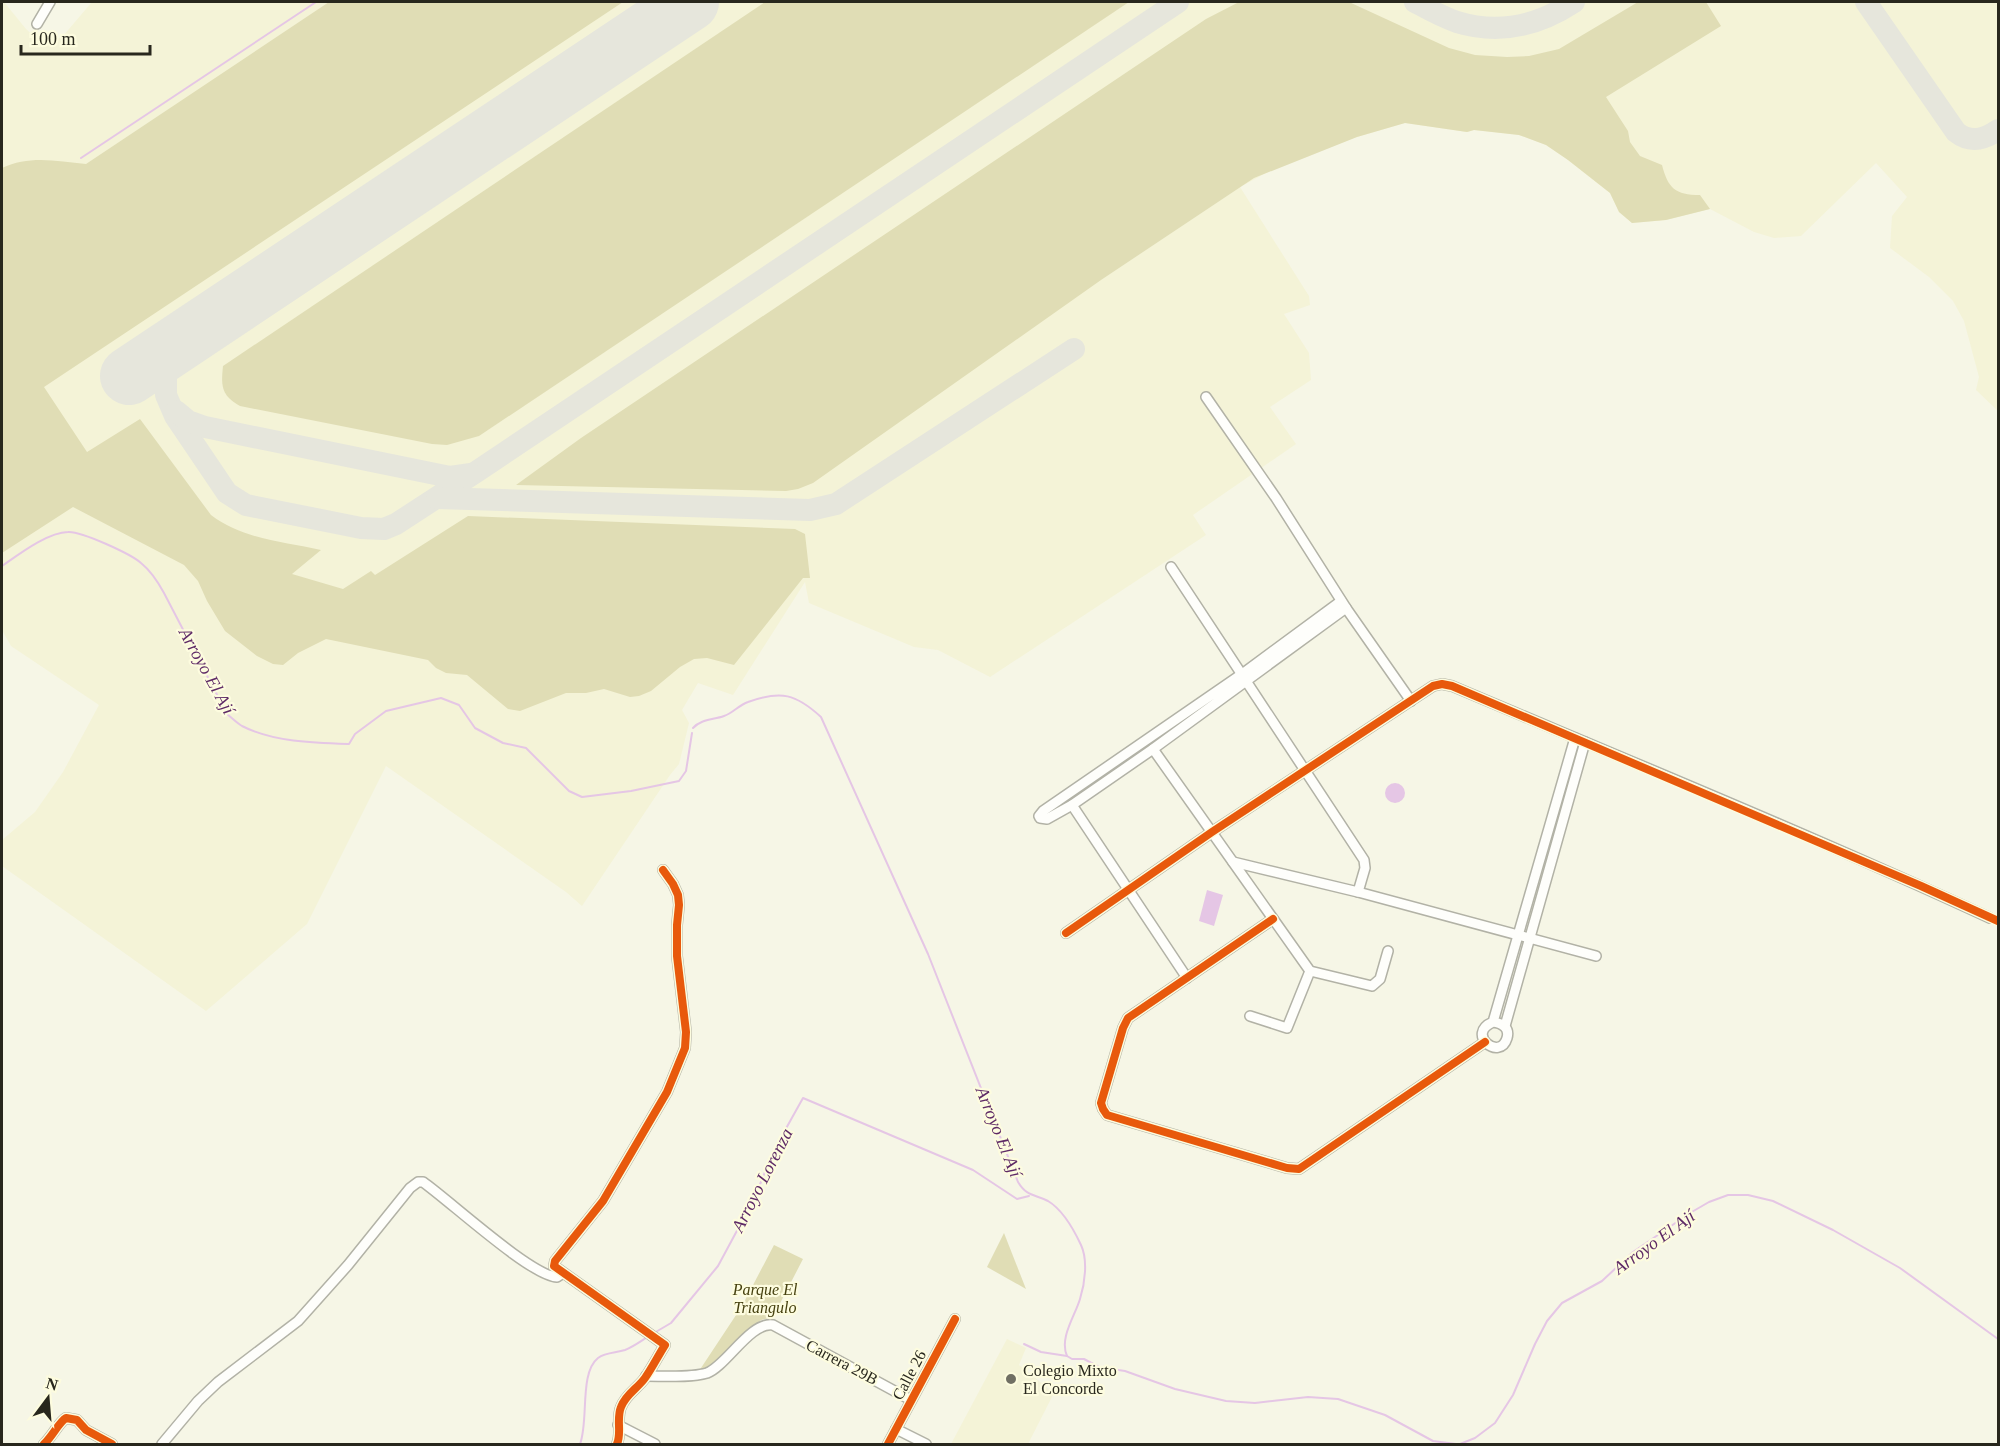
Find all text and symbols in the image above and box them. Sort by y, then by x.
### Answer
scale bar [21,18,150,56]
text: 100 m [30,29,76,49]
water label: Arroyo El Ají [174,623,240,720]
water label: Arroyo El Ají [971,1083,1027,1182]
water label: Arroyo Lorenza [727,1125,797,1236]
water label: Arroyo El Ají [1608,1205,1700,1279]
park label: Parque El Triangulo [732,1281,798,1317]
street label: Carrera 29B [803,1336,881,1388]
street label: Calle 26 [889,1347,929,1403]
place label: Colegio Mixto El Concorde [1023,1362,1117,1397]
north arrow [18,1368,78,1428]
marker: Colegio Mixto El Concorde [1004,1372,1018,1386]
text: N [44,1374,60,1394]

